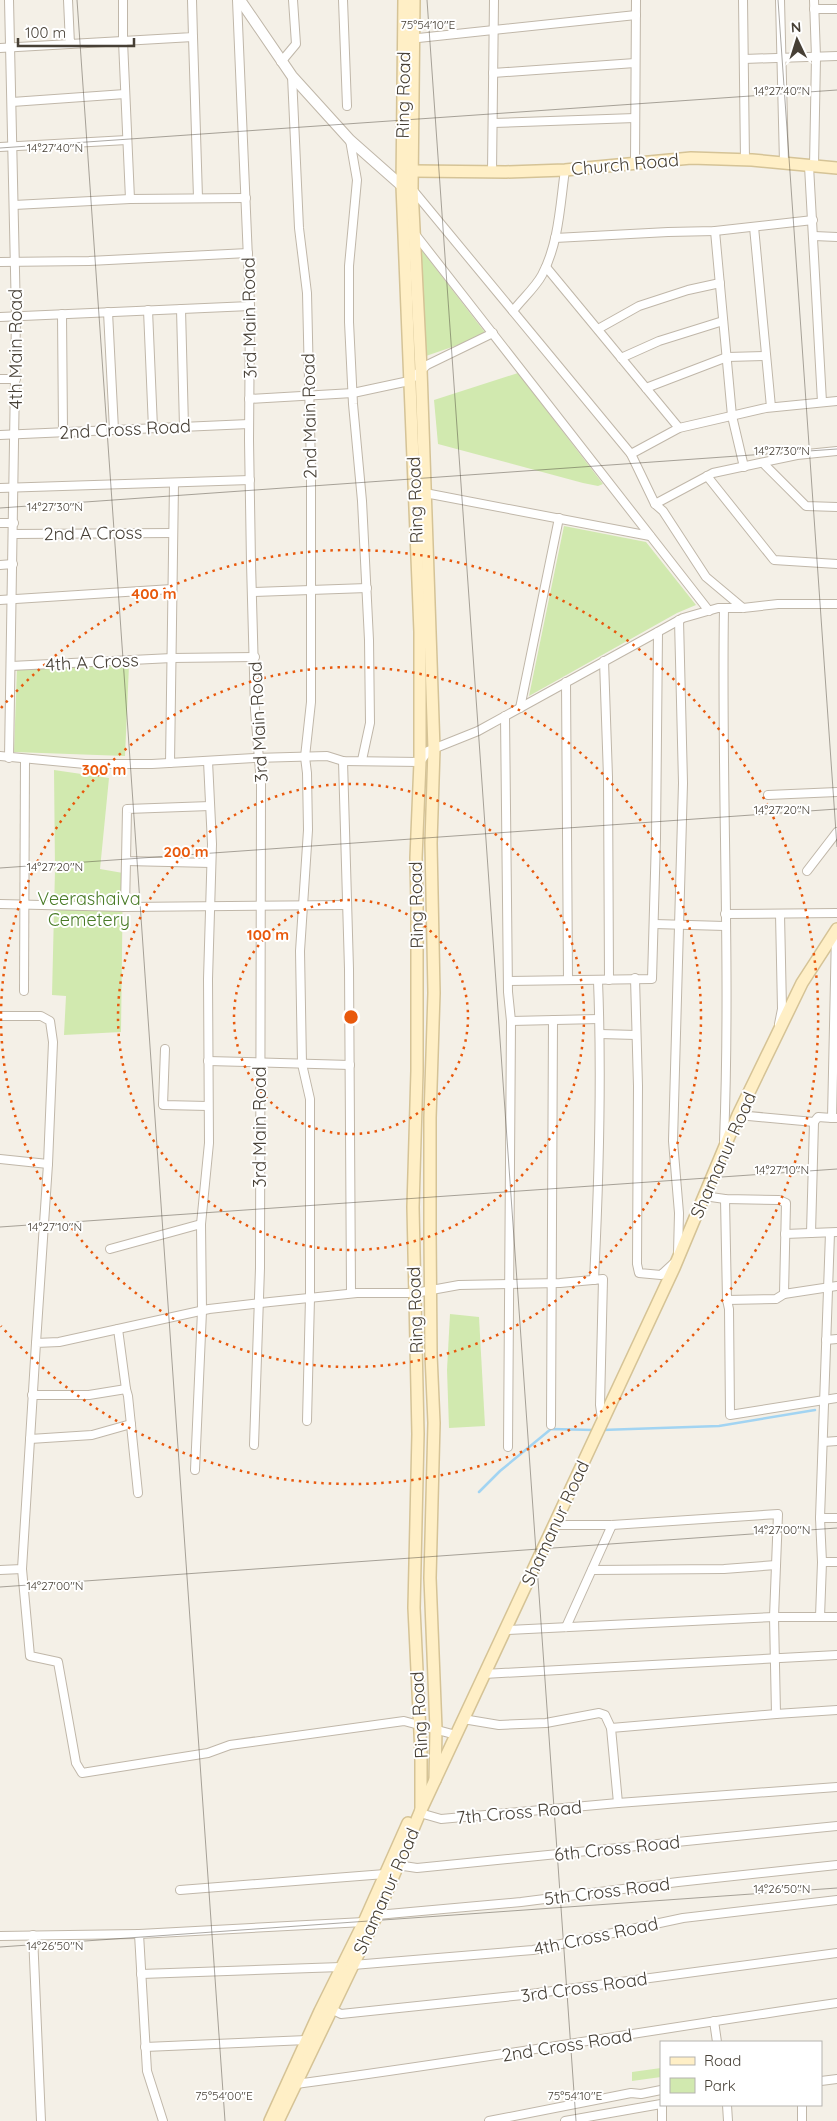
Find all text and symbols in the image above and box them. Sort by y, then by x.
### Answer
scale bar [18,15,134,47]
north arrow [772,15,822,65]
text: 75°54'10"E [401,17,456,32]
text: N [790,18,802,36]
text: 100 m [25,23,66,42]
street label: Ring Road [391,51,415,139]
text: 14°27'40"N [754,83,810,98]
text: 14°27'40"N [27,140,83,155]
street label: Church Road [570,148,680,180]
street label: 3rd Main Road [236,257,262,379]
street label: 4th Main Road [4,289,27,409]
street label: 2nd Main Road [296,353,322,479]
street label: 2nd Cross Road [59,414,191,444]
text: 14°27'30"N [754,443,810,458]
street label: Ring Road [402,456,428,544]
text: 14°27'30"N [27,499,83,514]
street label: 2nd A Cross [43,521,143,545]
text: 400 m [131,584,177,603]
street label: 4th A Cross [45,648,139,676]
street label: 3rd Main Road [243,661,273,783]
text: 300 m [82,760,126,779]
text: 14°27'20"N [754,802,810,817]
text: 200 m [164,842,209,861]
text: 14°27'20"N [27,859,83,874]
street label: Ring Road [404,861,428,949]
park label: Veerashaiva Cemetery [37,887,141,931]
text: 100 m [247,925,289,944]
centre of rings [342,1008,360,1026]
street label: 3rd Main Road [248,1066,271,1188]
street label: Shamanur Road [685,1088,761,1222]
text: 14°27'10"N [755,1162,809,1177]
text: 14°27'10"N [28,1219,82,1234]
street label: Ring Road [402,1266,428,1354]
street label: Shamanur Road [516,1457,594,1589]
text: 14°27'00"N [753,1522,811,1537]
text: 14°27'00"N [26,1578,84,1593]
street label: Ring Road [405,1671,433,1759]
street label: 7th Cross Road [455,1795,583,1829]
street label: Shamanur Road [348,1824,424,1958]
street label: 6th Cross Road [553,1830,681,1866]
street label: 5th Cross Road [543,1872,671,1910]
text: 14°26'50"N [753,1881,811,1896]
street label: 4th Cross Road [532,1912,660,1960]
text: 14°26'50"N [26,1938,84,1953]
street label: 3rd Cross Road [519,1967,649,2007]
street label: 2nd Cross Road [500,2023,634,2067]
legend [660,2041,822,2106]
text: Road [704,2051,741,2070]
text: Park [704,2076,736,2095]
text: 75°54'00"E [195,2088,253,2103]
text: 75°54'10"E [548,2088,603,2103]

